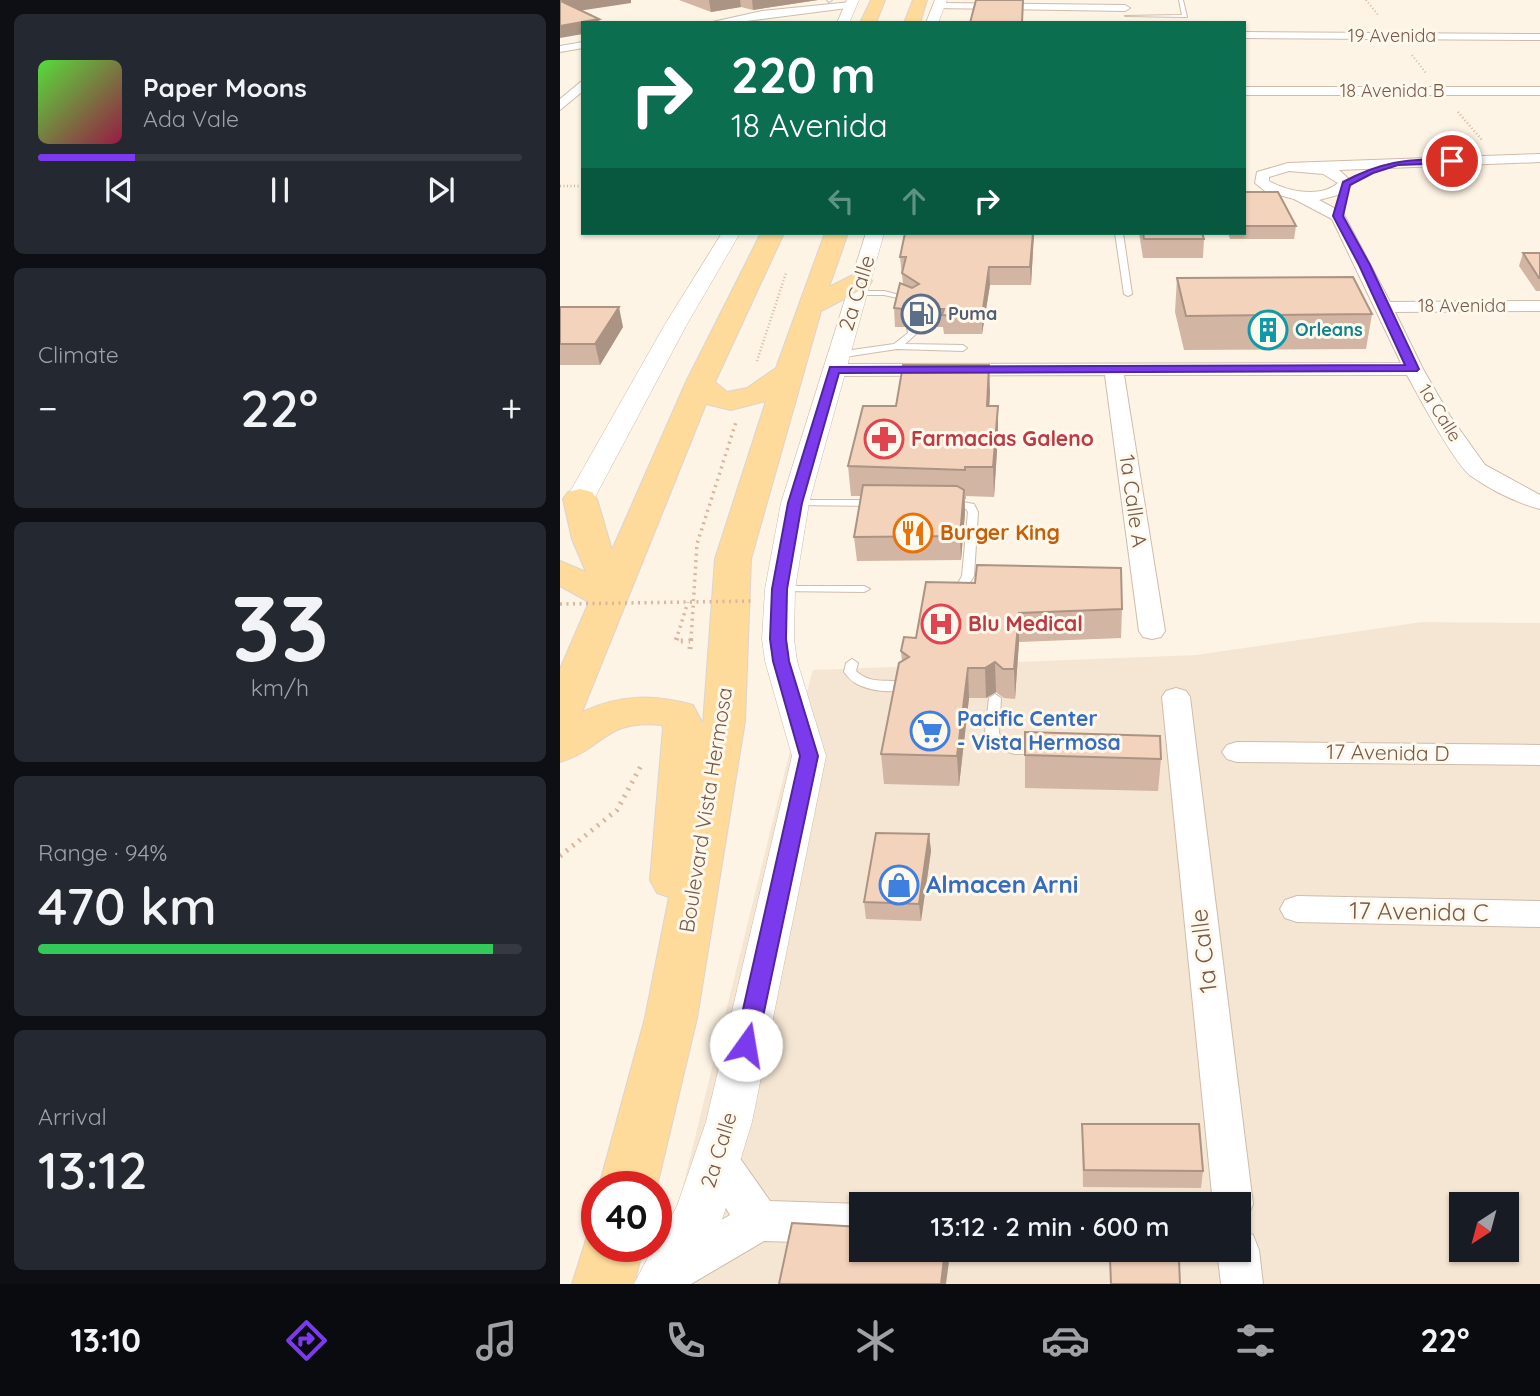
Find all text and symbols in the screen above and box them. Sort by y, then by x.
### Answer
street label: 19 Avenida [1348,24,1436,47]
text: 220 m [731,44,876,105]
icon: right [616,49,707,140]
text: Paper Moons [143,71,307,104]
street label: 18 Avenida B [1340,79,1444,102]
text: Ada Vale [143,104,239,133]
text: 18 Avenida [731,105,888,145]
pin [1422,131,1482,191]
icon: arrive [1433,142,1471,180]
icon: previous [100,171,138,209]
icon: pause [261,171,299,209]
icon: next [422,171,460,209]
icon: left [822,182,860,220]
icon: ahead [895,182,933,220]
icon: right [968,182,1006,220]
street label: 2a Calle [832,252,880,334]
fuel station icon: Puma [900,293,942,335]
street label: 18 Avenida [1418,294,1506,317]
place label: Puma [948,302,997,325]
building icon: Orleans [1247,309,1289,351]
place label: Orleans [1295,318,1363,341]
text: Climate [38,340,119,369]
text: 22° [240,375,318,440]
street label: 1a Calle [1414,380,1467,446]
text: − [38,384,58,432]
text: + [501,384,522,432]
pharmacy icon: Farmacias Galeno [863,418,905,460]
place label: Farmacias Galeno [911,425,1094,451]
street label: 1a Calle A [1115,453,1153,549]
restaurant icon: Burger King [892,512,934,554]
place label: Burger King [940,519,1060,545]
text: 33 [231,570,329,684]
hospital icon: Blu Medical [920,603,962,645]
place label: Blu Medical [968,610,1083,636]
text: km/h [251,673,309,702]
street label: Boulevard Vista Hermosa [673,685,737,934]
place label: Pacific Center - Vista Hermosa [957,705,1121,755]
supermarket icon: Pacific Center - Vista Hermosa [909,710,951,752]
street label: 17 Avenida D [1326,738,1450,766]
text: Range · 94% [38,838,167,867]
shop icon: Almacen Arni [878,864,920,906]
place label: Almacen Arni [926,869,1078,899]
text: 470 km [38,873,217,938]
street label: 17 Avenida C [1349,895,1489,927]
street label: 1a Calle [1183,907,1223,995]
position arrow [709,1008,783,1082]
text: Arrival [38,1102,107,1131]
street label: 2a Calle [694,1109,742,1191]
text: 13:12 [38,1137,148,1202]
speed limit sign: 40 [581,1171,672,1262]
north arrow [1449,1192,1519,1262]
map controls [1449,1192,1519,1262]
text: 13:12 · 2 min · 600 m [931,1210,1169,1243]
icon: directions [282,1316,331,1365]
icon: music [472,1316,521,1365]
icon: phone [661,1316,710,1365]
icon: climate [851,1316,900,1365]
icon: car [1041,1316,1090,1365]
icon: filters [1231,1316,1280,1365]
text: 13:10 [70,1320,141,1360]
text: 22° [1421,1320,1470,1360]

